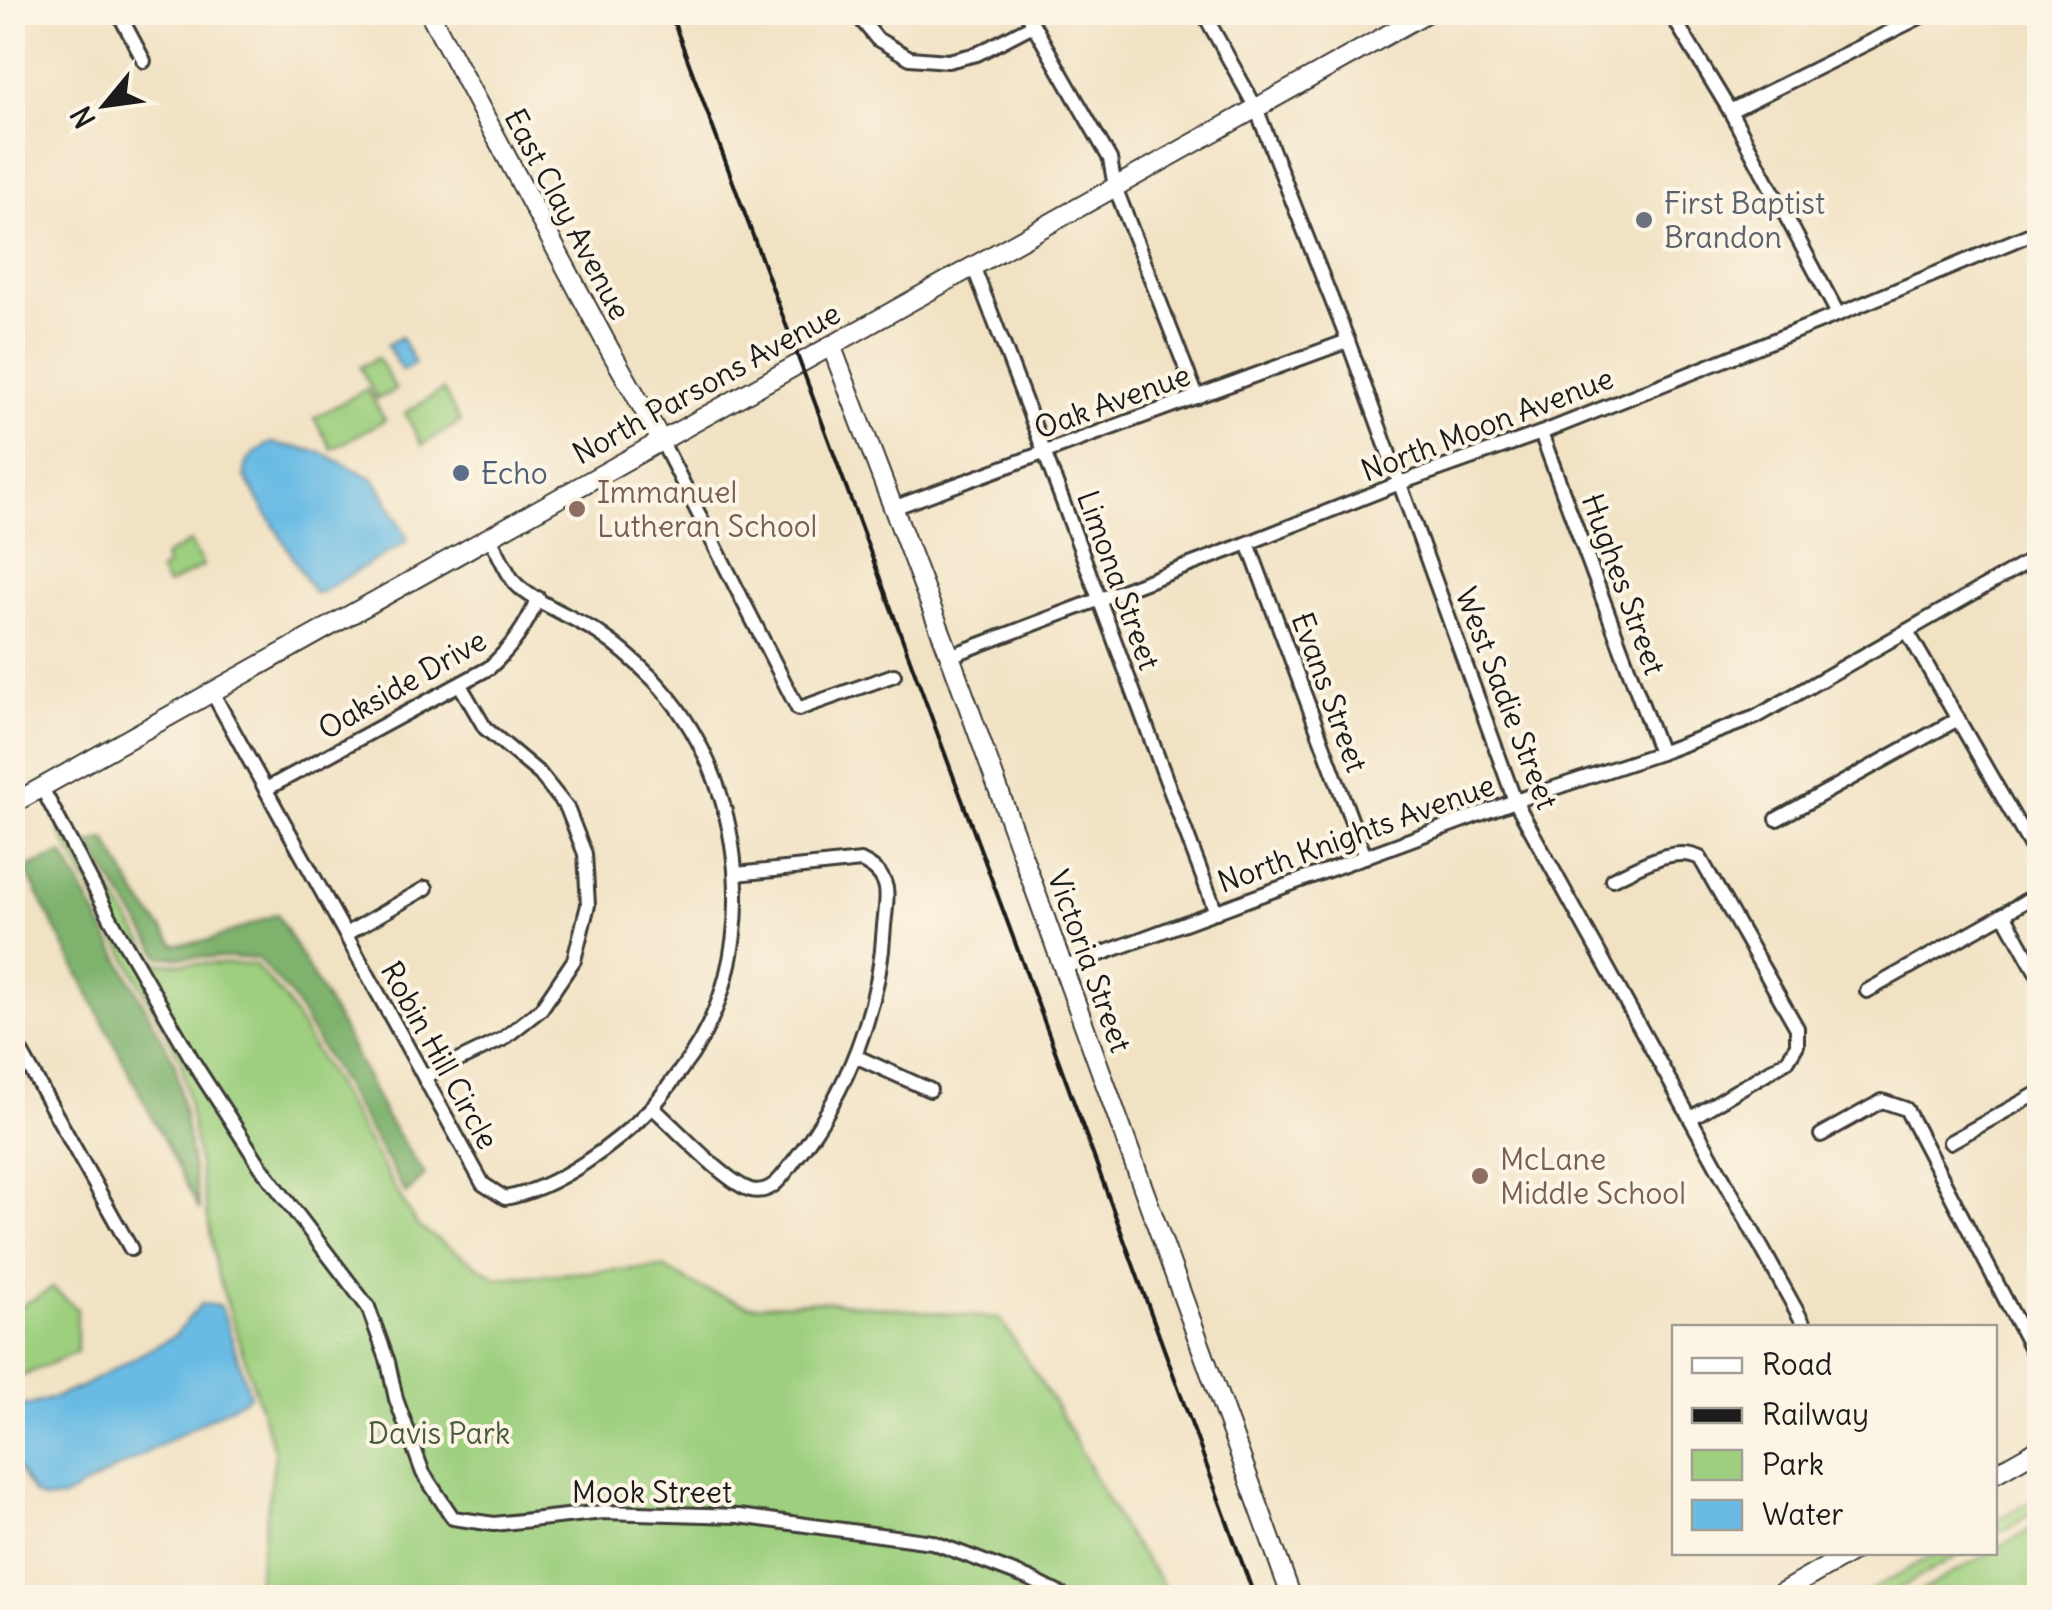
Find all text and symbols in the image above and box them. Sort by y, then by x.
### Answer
north arrow [55,55,155,155]
text: N [63,100,104,134]
street label: East Clay Avenue [496,102,640,326]
place label: First Baptist Brandon [1664,184,1825,256]
marker: First Baptist Brandon [1633,209,1655,231]
street label: North Parsons Avenue [566,294,846,472]
street label: Oak Avenue [1029,355,1195,447]
street label: North Moon Avenue [1356,358,1618,490]
place label: Echo [481,454,548,492]
marker: Echo [450,462,472,484]
place label: Immanuel Lutheran School [597,473,817,545]
street label: Limona Street [1069,485,1169,675]
street label: Hughes Street [1574,488,1674,680]
marker: Immanuel Lutheran School [566,498,588,520]
street label: West Sadie Street [1447,582,1567,814]
street label: Evans Street [1284,607,1376,777]
street label: Oakside Drive [311,621,493,747]
street label: North Knights Avenue [1212,765,1500,901]
street label: Victoria Street [1039,865,1141,1057]
street label: Robin Hill Circle [373,954,507,1156]
place label: McLane Middle School [1500,1140,1686,1212]
marker: McLane Middle School [1469,1165,1491,1187]
legend [1672,1325,1997,1555]
text: Road [1762,1345,1832,1383]
text: Railway [1762,1395,1869,1433]
park label: Davis Park [368,1414,510,1452]
text: Park [1762,1445,1824,1483]
street label: Mook Street [572,1473,732,1511]
text: Water [1762,1495,1844,1533]

